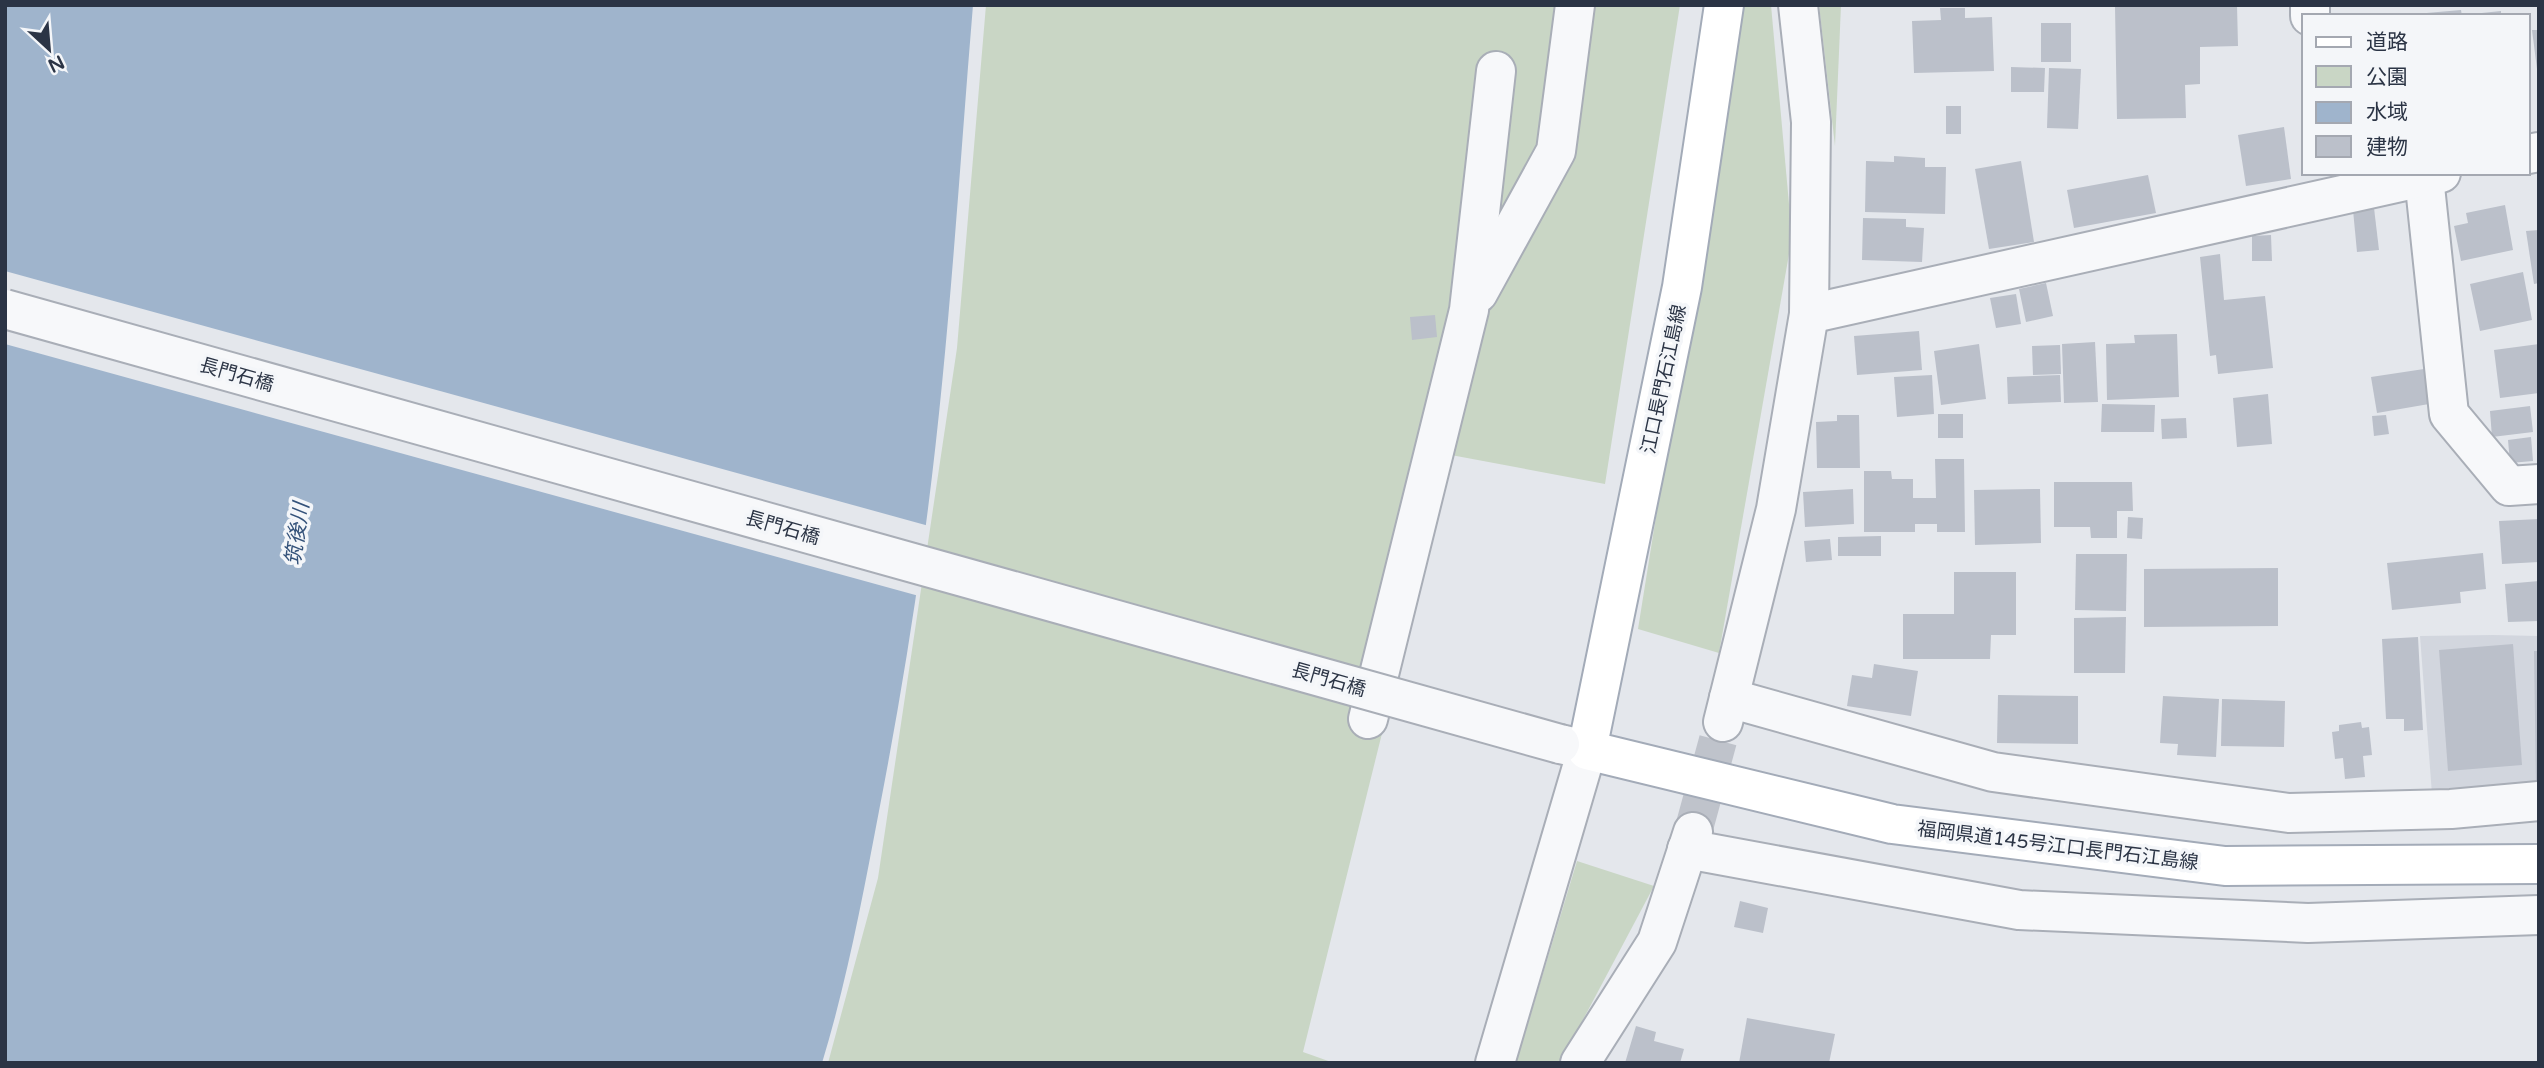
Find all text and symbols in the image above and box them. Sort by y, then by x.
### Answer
north arrow [14,14,84,84]
legend [2302,14,2530,175]
text: 道路 [2366,30,2408,55]
text: N [44,50,68,77]
text: 公園 [2366,65,2408,90]
text: 水域 [2366,100,2408,125]
text: 建物 [2366,135,2408,160]
street label: 江口長門石江島線 [1637,303,1691,456]
street label: 長門石橋 [197,354,276,396]
water label: 筑後川 [281,499,315,567]
street label: 長門石橋 [743,507,822,549]
street label: 長門石橋 [1289,659,1368,701]
street label: 福岡県道145号江口長門石江島線 [1916,818,2200,874]

